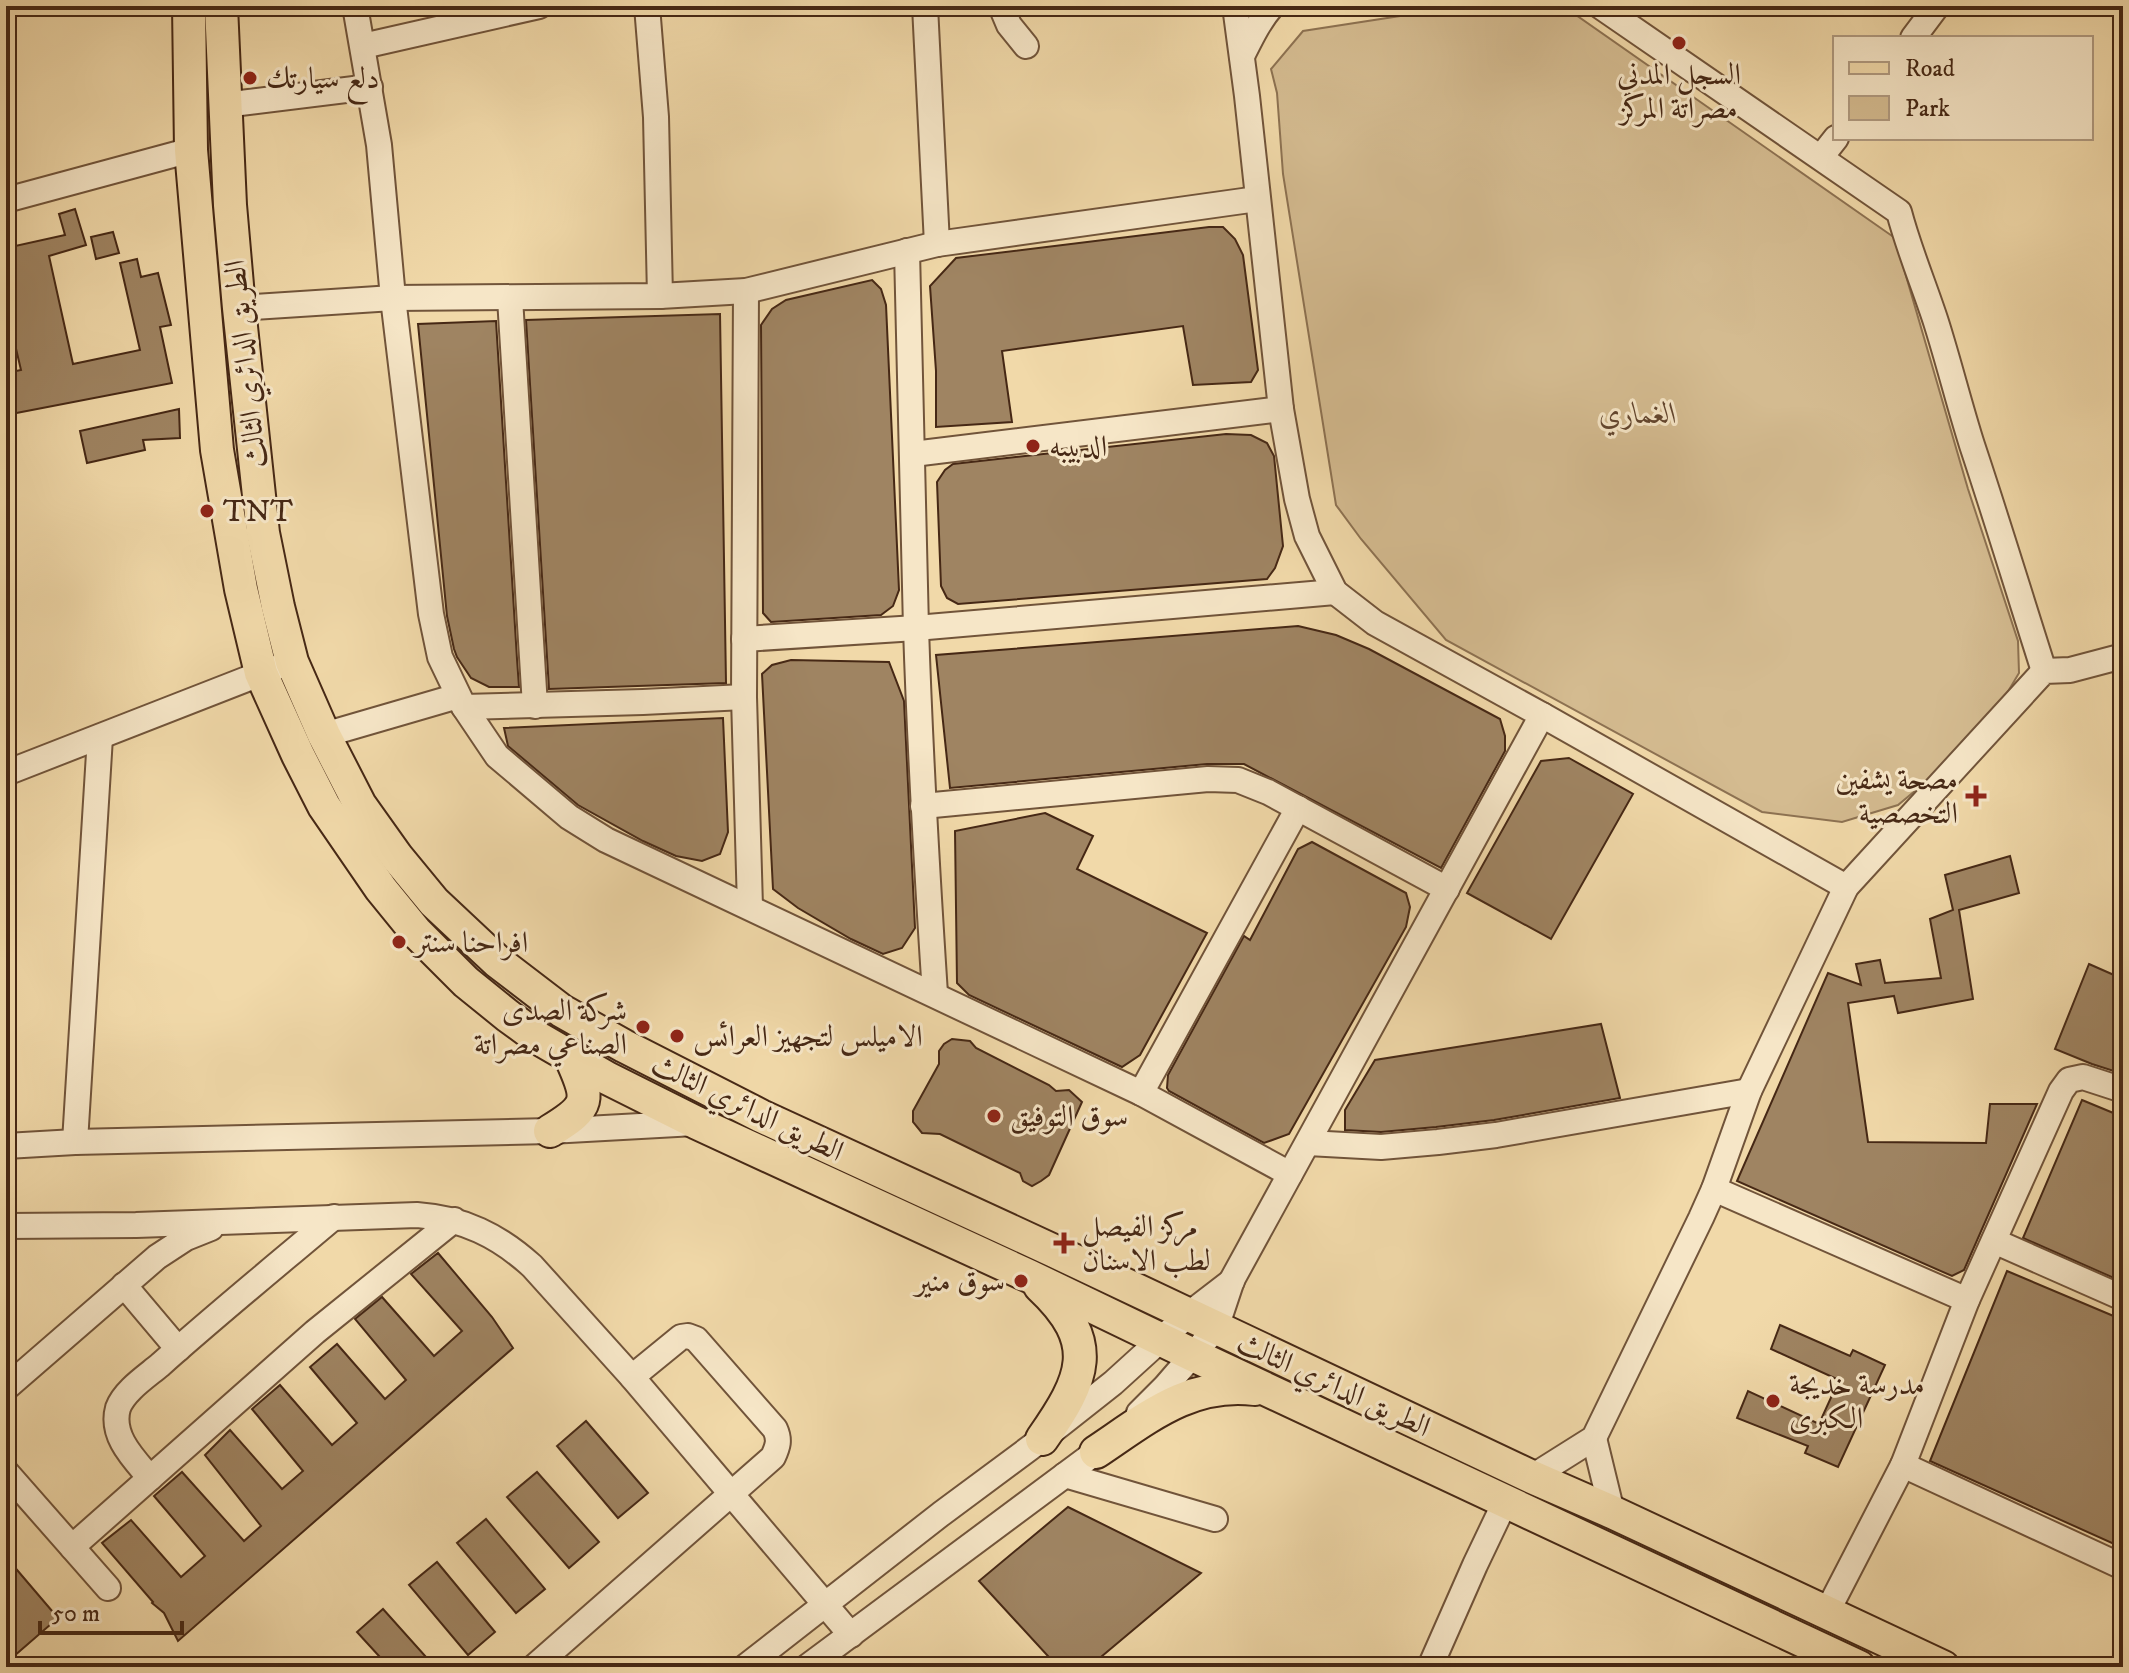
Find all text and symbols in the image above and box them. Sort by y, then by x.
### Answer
marker: السجل المدني مصراتة المركز [1670,34,1688,52]
legend [1833,36,2093,140]
text: Road [1905,54,1955,84]
place label: السجل المدني مصراتة المركز [1617,57,1741,128]
place label: دلع سيارتك [266,61,380,105]
marker: دلع سيارتك [241,69,259,87]
text: Park [1905,94,1950,124]
street label: الطريق الدائري الثالث [217,257,280,470]
park label: الغماري [1599,396,1677,437]
place label: الدبيبه [1049,429,1107,466]
marker: الدبيبه [1024,437,1042,455]
place label: TNT [223,494,293,531]
marker: TNT [198,502,216,520]
place label: مصحة يشفين التخصصية [1835,762,1958,833]
marker: مصحة يشفين التخصصية [1965,785,1987,807]
place label: افراحنا سنتر [412,925,528,962]
marker: افراحنا سنتر [390,933,408,951]
place label: شركة الصدى الصناعي مصراتة [474,992,627,1068]
marker: شركة الصدى الصناعي مصراتة [634,1018,652,1036]
place label: الاميلس لتجهيز العرائس [693,1019,923,1056]
marker: الاميلس لتجهيز العرائس [668,1027,686,1045]
street label: الطريق الدائري الثالث [643,1046,849,1174]
place label: سوق التوفيق [1010,1099,1128,1136]
marker: سوق التوفيق [985,1107,1003,1125]
place label: مركز الفيصل لطب الاسنان [1082,1209,1211,1280]
marker: مركز الفيصل لطب الاسنان [1053,1232,1075,1254]
place label: سوق منير [912,1264,1005,1301]
marker: سوق منير [1012,1272,1030,1290]
street label: الطريق الدائري الثالث [1229,1324,1436,1450]
place label: مدرسة خديجة الكبرى [1789,1367,1925,1438]
marker: مدرسة خديجة الكبرى [1764,1392,1782,1410]
scale bar [40,1585,182,1635]
text: 50 m [52,1599,100,1629]

